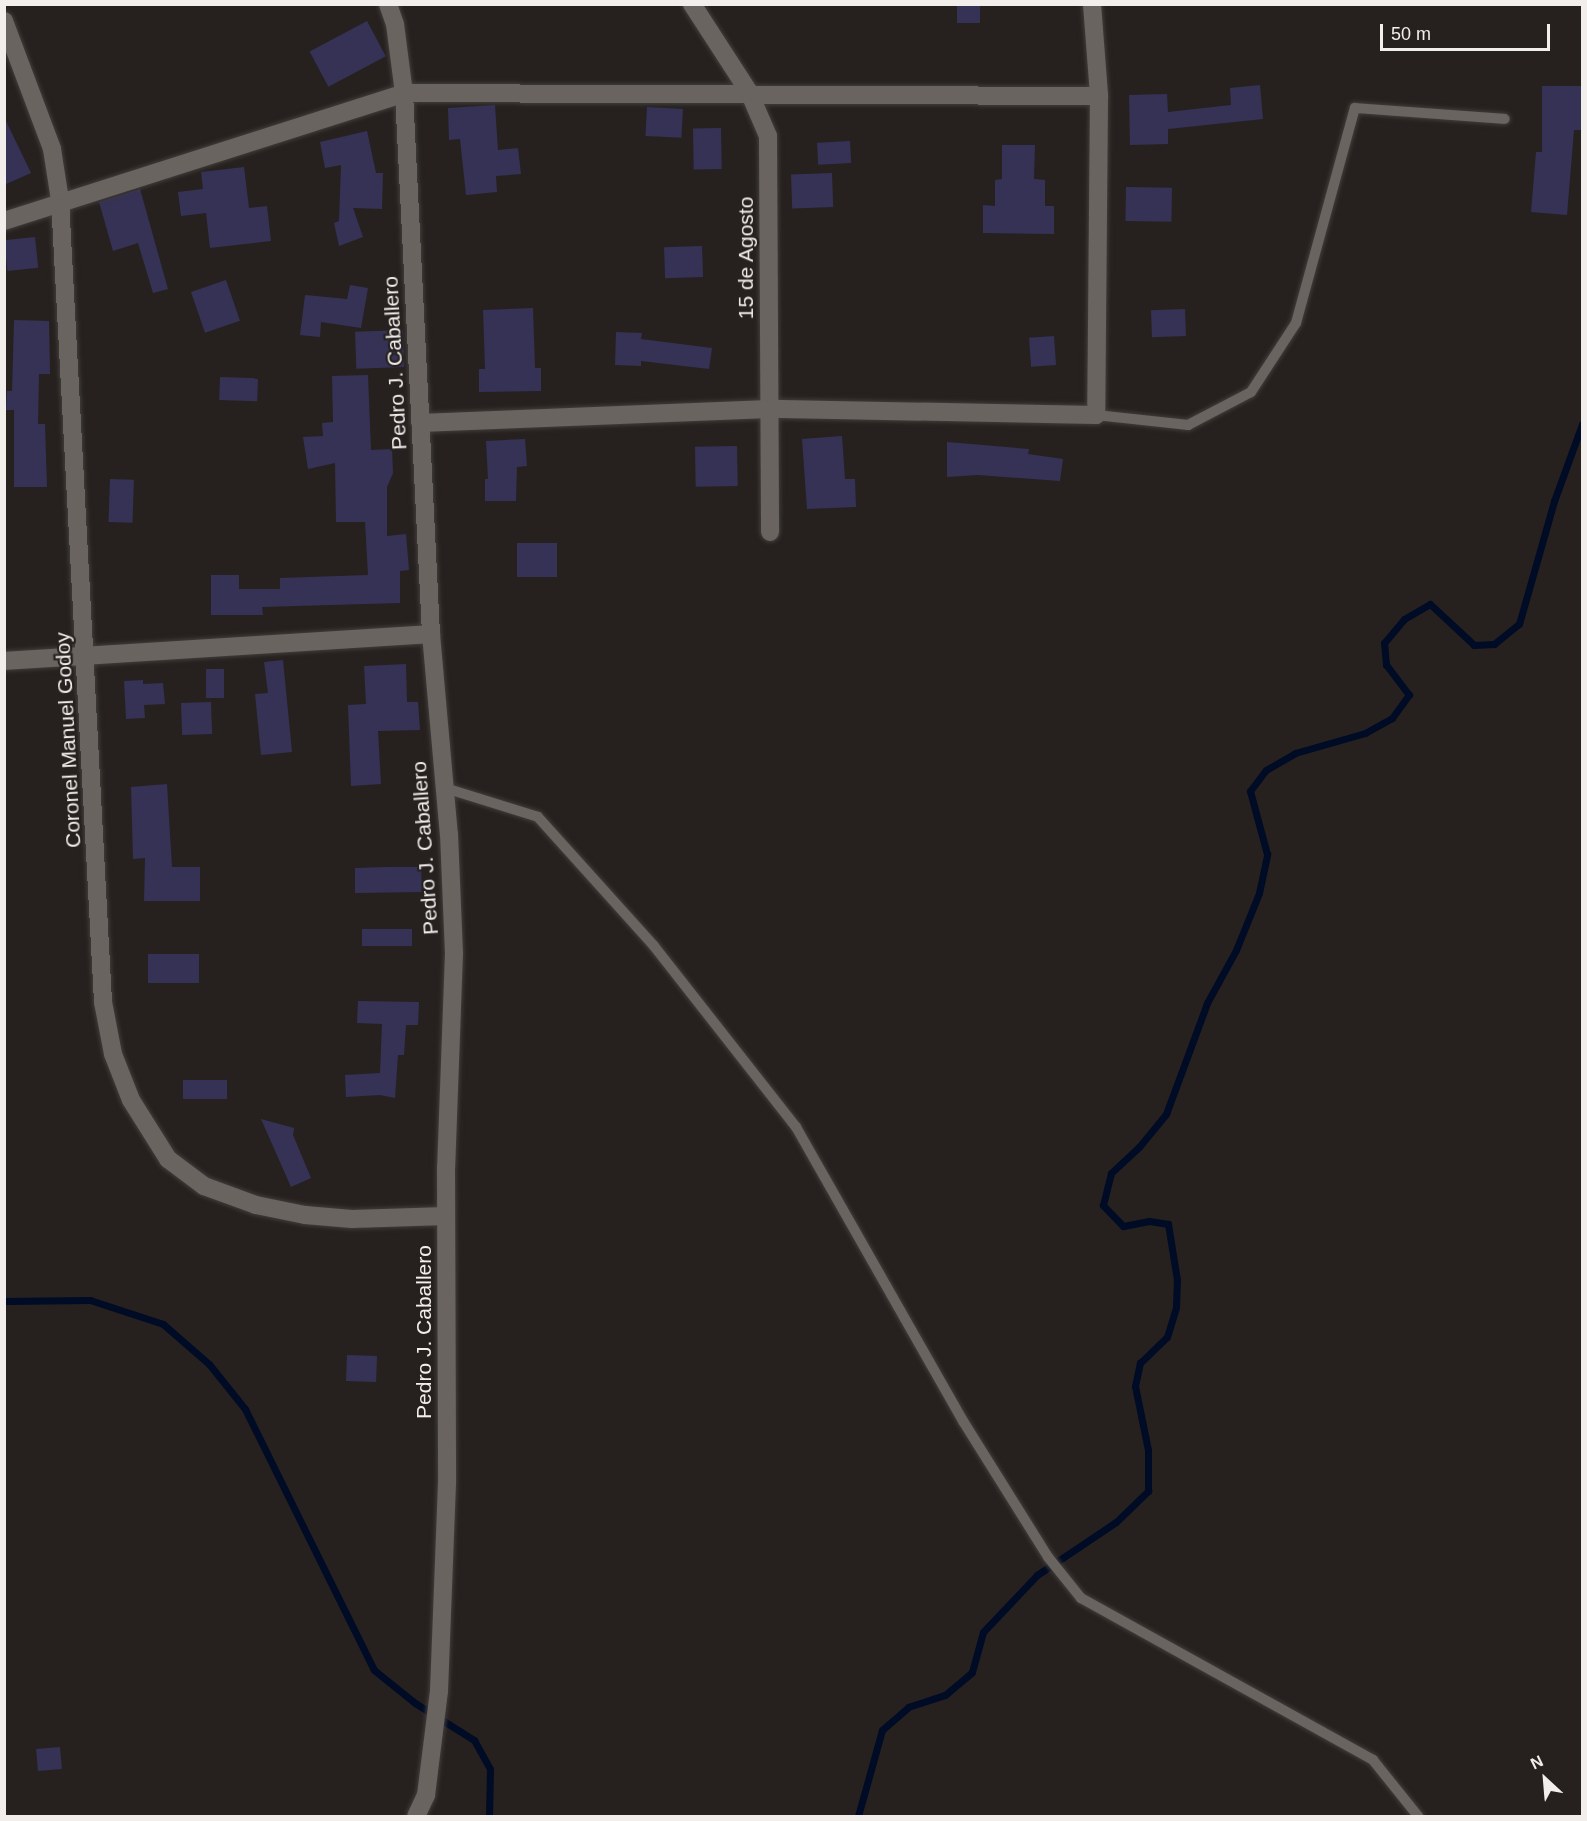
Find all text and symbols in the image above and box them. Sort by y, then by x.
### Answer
scale bar [1383,12,1552,50]
text: 50 m [1391,24,1431,44]
street label: 15 de Agosto [733,196,759,320]
street label: Pedro J. Caballero [378,275,412,451]
street label: Coronel Manuel Godoy [50,632,86,848]
street label: Pedro J. Caballero [406,760,444,936]
street label: Pedro J. Caballero [411,1245,437,1419]
north arrow [1515,1749,1575,1809]
text: N [1528,1752,1546,1773]

